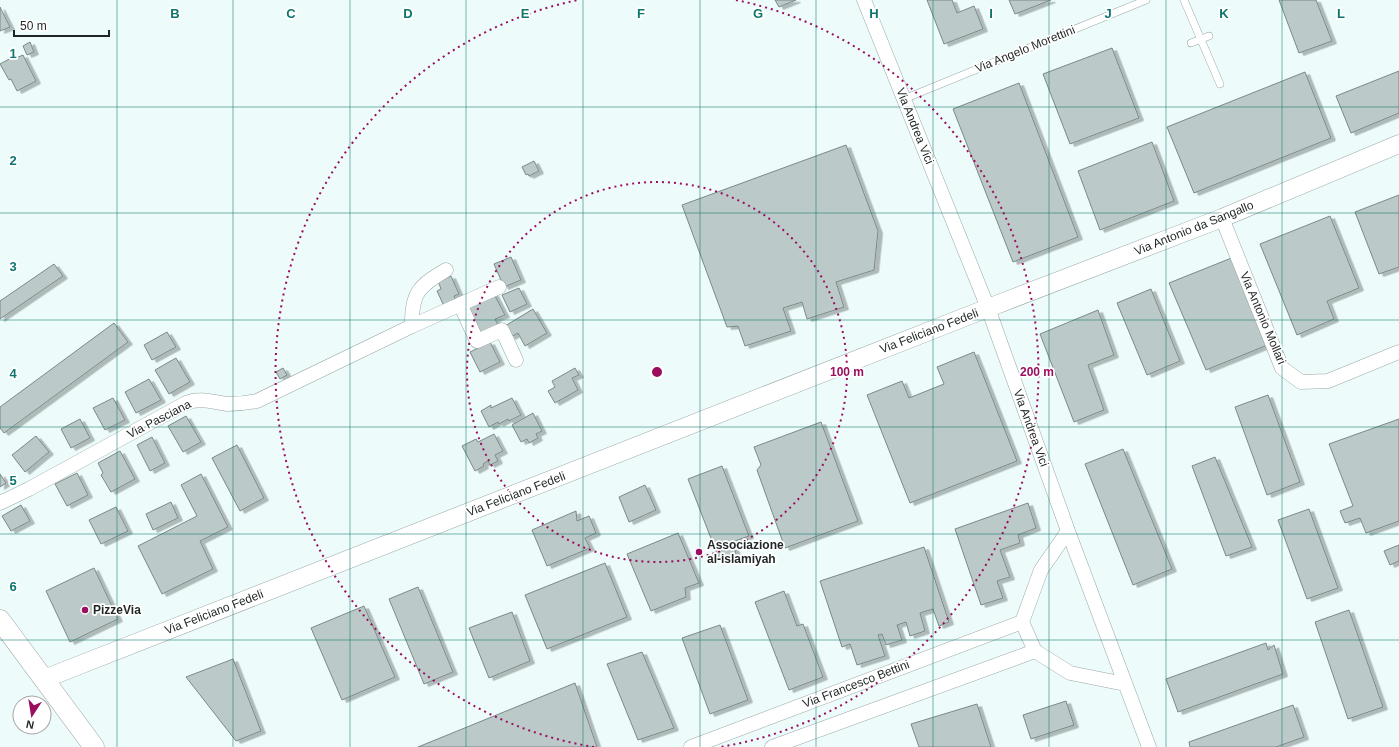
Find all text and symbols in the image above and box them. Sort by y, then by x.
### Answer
text: B [170,6,180,21]
text: C [286,6,296,21]
text: D [403,6,413,21]
text: E [521,6,530,21]
text: F [637,6,645,21]
text: G [753,6,763,21]
text: H [869,6,879,21]
text: I [989,6,993,21]
text: J [1104,6,1112,21]
text: K [1219,6,1229,21]
text: L [1337,6,1345,21]
scale bar [14,12,109,38]
text: 50 m [20,19,47,33]
street label: Via Angelo Morettini [973,23,1077,75]
text: 1 [9,46,17,61]
street label: Via Andrea Vici [893,86,937,166]
text: 2 [9,153,17,168]
street label: Via Antonio da Sangallo [1132,198,1256,258]
text: 3 [9,259,17,274]
street label: Via Antonio Mollari [1237,270,1289,366]
street label: Via Feliciano Fedeli [878,306,980,356]
centre of rings [650,365,664,379]
text: 100 m [830,365,864,379]
text: 200 m [1020,365,1054,379]
text: 4 [9,366,17,381]
street label: Via Andrea Vici [1011,388,1051,468]
street label: Via Pasciana [125,397,194,441]
street label: Via Feliciano Fedeli [465,469,567,519]
text: 5 [9,473,17,488]
place label: Associazione al-islamiyah [707,538,784,566]
marker: Associazione al-islamiyah [694,547,704,557]
text: 6 [9,579,17,594]
street label: Via Feliciano Fedeli [163,587,265,637]
place label: PizzeVia [93,603,141,617]
marker: PizzeVia [80,605,90,615]
street label: Via Francesco Bettini [801,657,911,711]
north arrow [12,695,52,735]
text: N [25,718,35,731]

